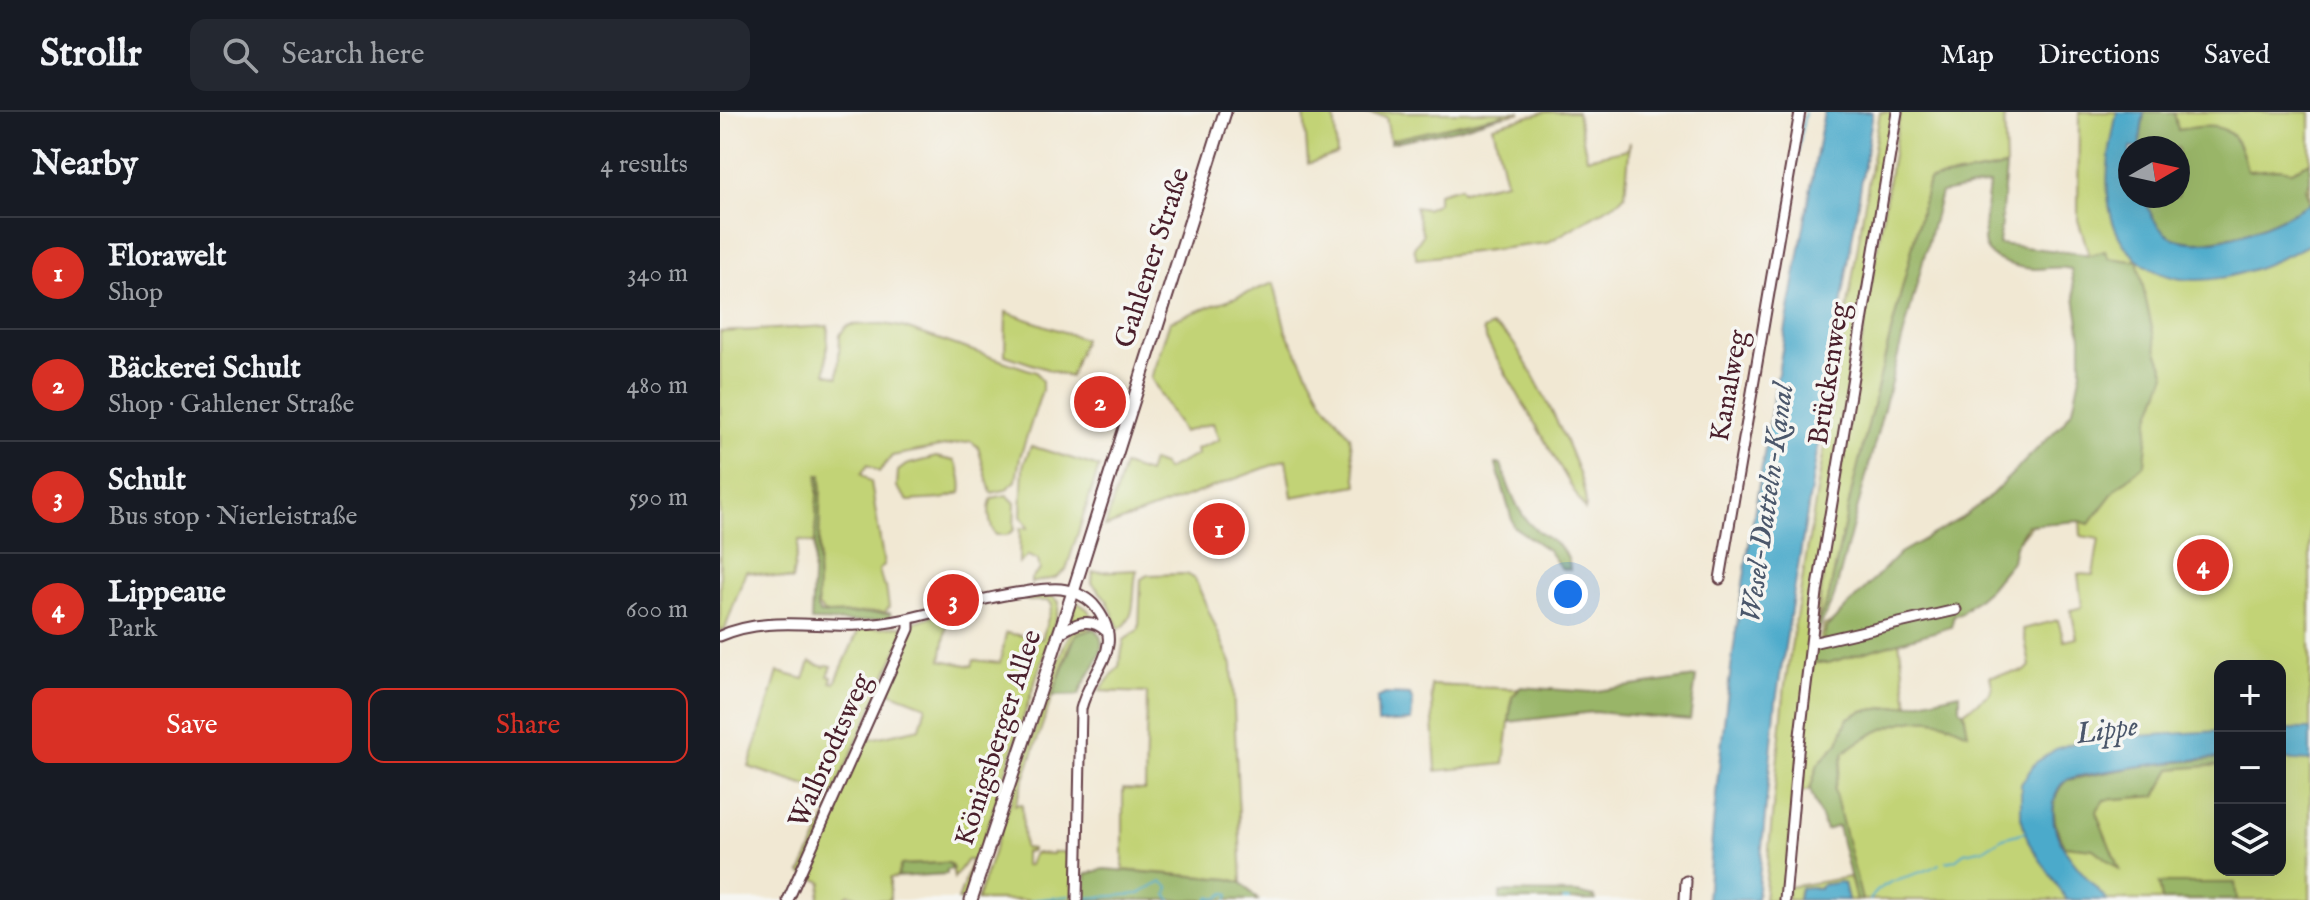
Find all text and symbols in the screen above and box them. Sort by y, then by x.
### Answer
search box [190,19,750,91]
text: Strollr [40,31,142,79]
icon: search [218,33,262,77]
text: Search here [282,36,425,74]
text: Map [1940,38,1994,73]
text: Directions [2038,38,2160,73]
text: Saved [2204,38,2270,73]
north arrow [2118,136,2190,208]
text: Nearby [32,143,138,186]
text: 4 results [600,148,688,181]
street label: Gahlener Straße [1107,163,1199,353]
text: Florawelt [108,238,227,276]
text: 1 [53,257,63,290]
text: 340 m [627,257,688,290]
text: Shop [108,276,163,309]
street label: Brückenweg [1801,299,1859,448]
street label: Kanalweg [1703,327,1757,445]
text: Bäckerei Schult [108,350,301,388]
text: 2 [52,369,64,402]
text: 480 m [627,369,688,402]
pin: 2 [1074,372,1126,432]
water label: Wesel-Datteln-Kanal [1732,378,1804,625]
text: Shop · Gahlener Straße [108,388,354,421]
text: Schult [108,462,186,500]
text: 3 [53,481,63,514]
text: 590 m [629,481,688,514]
pin: 1 [1193,499,1245,559]
text: Bus stop · Nierleistraße [108,500,357,533]
pin: 4 [2177,535,2229,595]
pin: 3 [927,570,979,630]
text: Lippeaue [108,574,226,612]
your location [1548,574,1588,614]
text: 4 [52,593,64,626]
text: 600 m [626,593,688,626]
text: Park [108,612,157,645]
street label: Königsberger Allee [948,625,1050,850]
map controls [2214,660,2286,876]
button: + [2214,660,2286,732]
street label: Walbrodtsweg [781,667,881,834]
button: Save [32,688,352,763]
button: Share [368,688,688,763]
water label: Lippe [2073,708,2140,754]
button: − [2214,732,2286,804]
button: layers [2214,804,2286,876]

